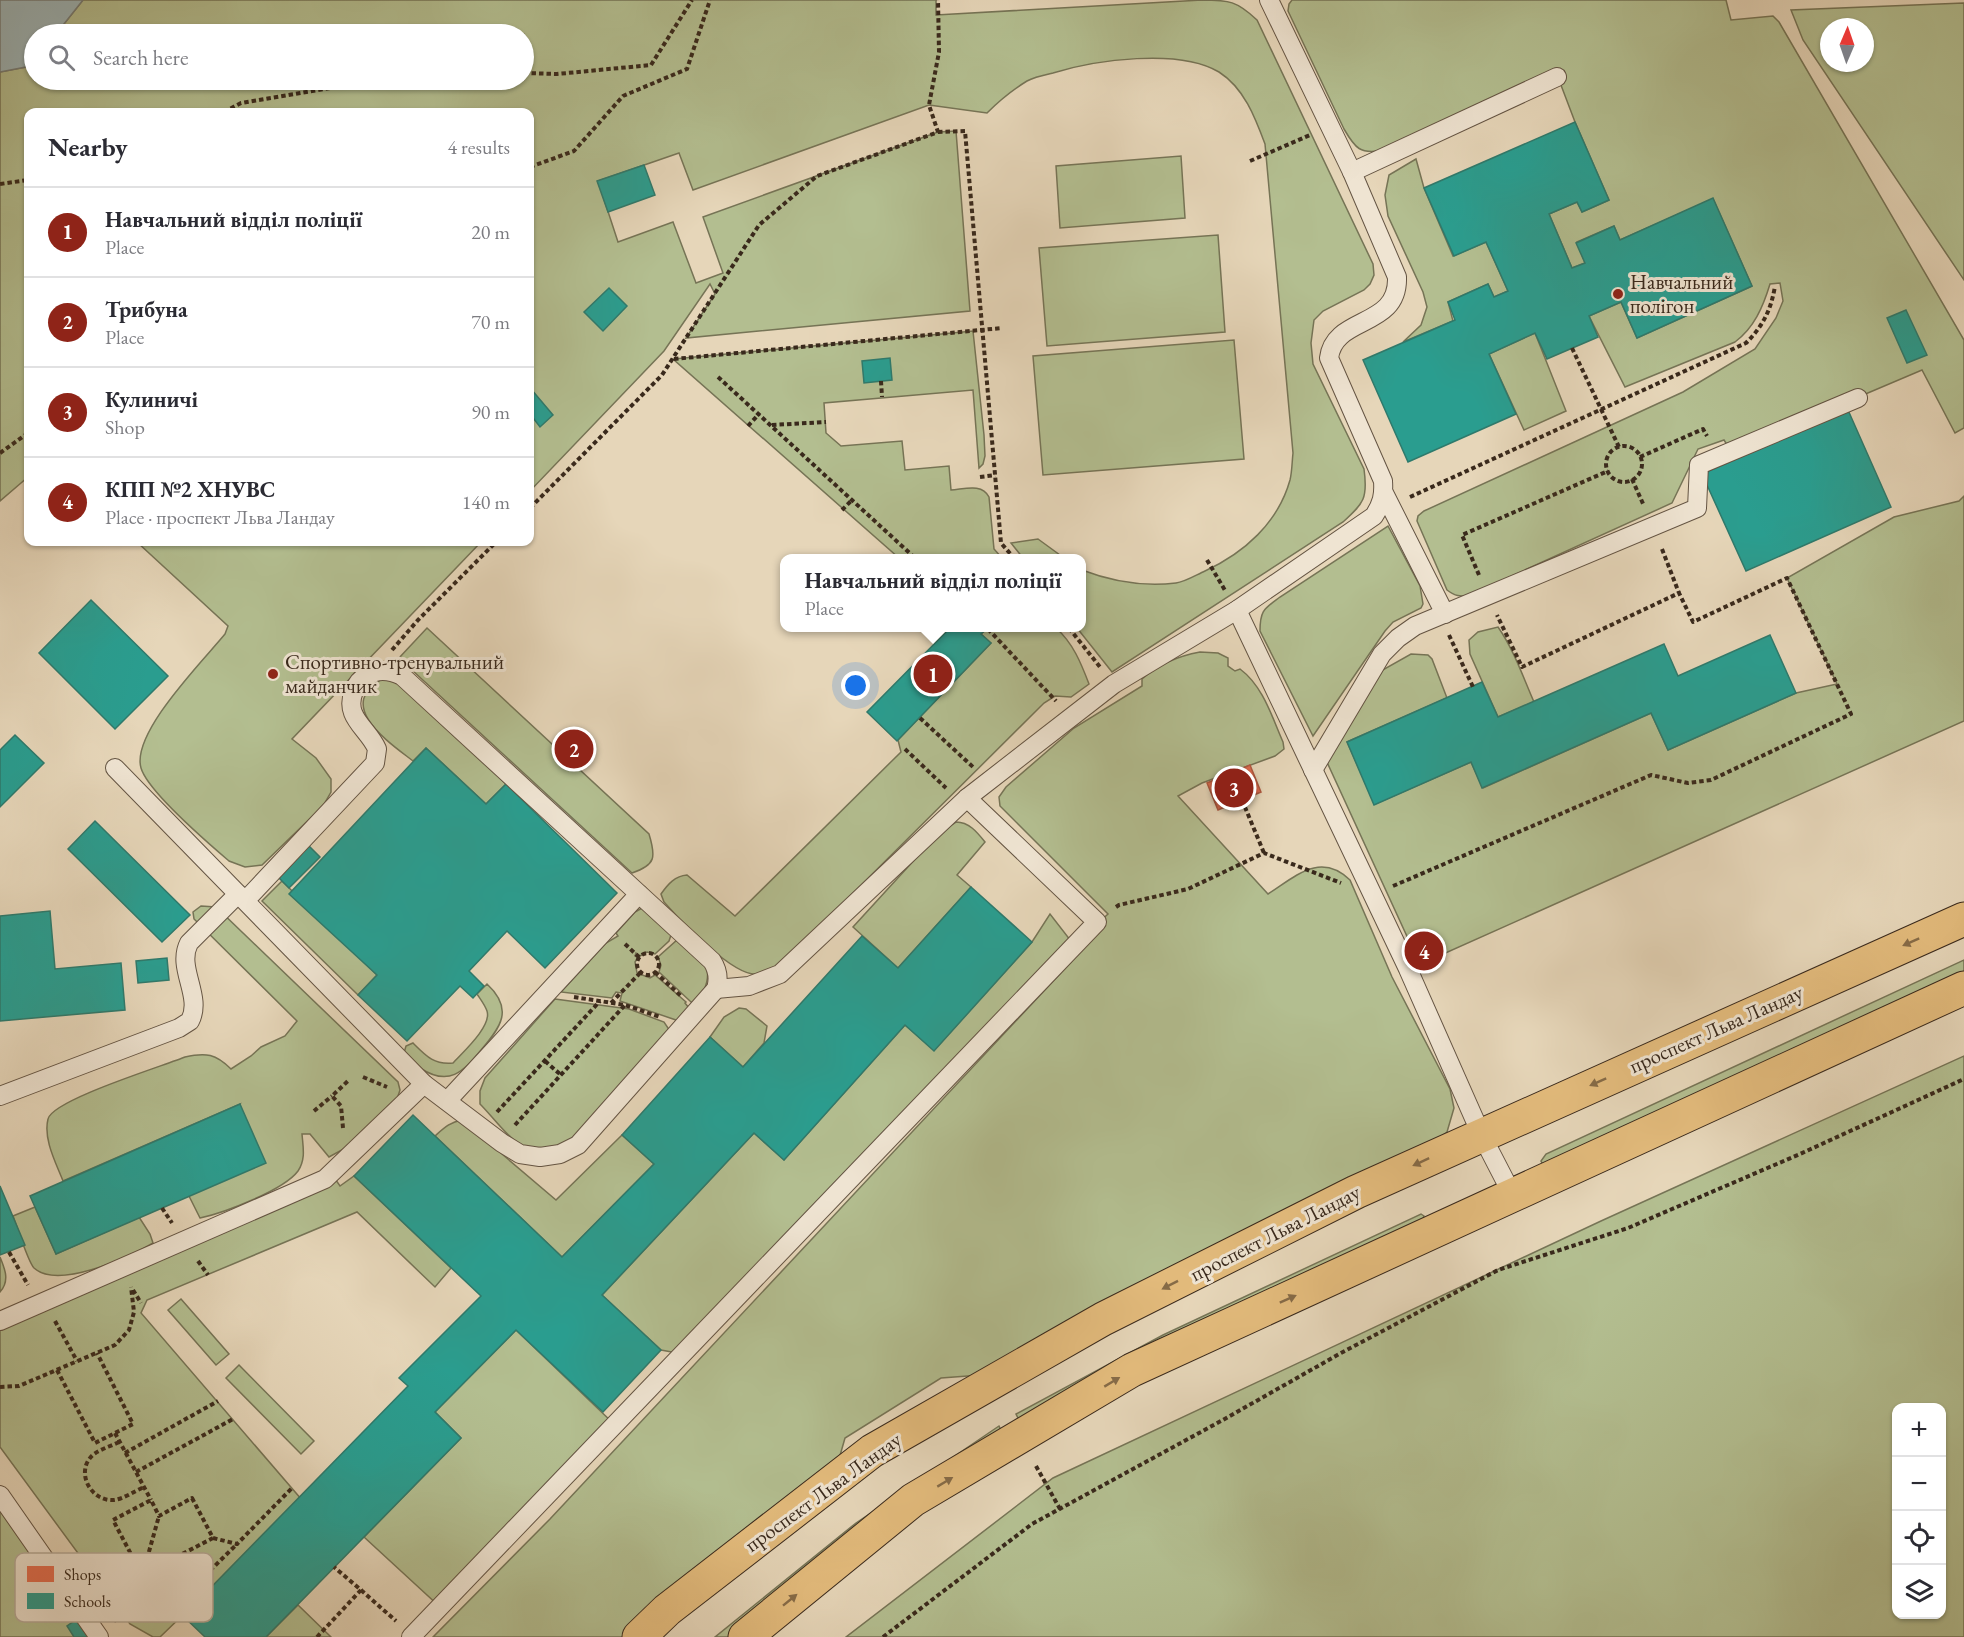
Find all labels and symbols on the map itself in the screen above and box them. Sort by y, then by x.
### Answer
north arrow [1820,18,1874,72]
place label: Навчальний полігон [1630,268,1733,319]
marker: Навчальний полігон [1611,287,1625,301]
place label: Спортивно-тренувальний майданчик [285,648,504,699]
pin: 1 [914,652,952,696]
marker: Спортивно-тренувальний майданчик [266,667,280,681]
your location [841,671,870,700]
pin: 2 [554,726,594,771]
pin: 3 [1214,766,1254,810]
pin: 4 [1404,928,1444,974]
one-way arrow [1902,938,1919,947]
street label: проспект Льва Ландау [1625,978,1808,1079]
one-way arrow [1589,1077,1607,1087]
one-way arrow [1411,1157,1429,1167]
street label: проспект Льва Ландау [1185,1178,1365,1287]
one-way arrow [1162,1280,1179,1290]
one-way arrow [1280,1294,1297,1303]
one-way arrow [1104,1376,1120,1387]
street label: проспект Льва Ландау [739,1425,907,1558]
one-way arrow [937,1476,953,1487]
legend [15,1553,213,1622]
text: Shops [64,1564,101,1585]
text: Schools [64,1591,111,1612]
one-way arrow [782,1594,798,1607]

